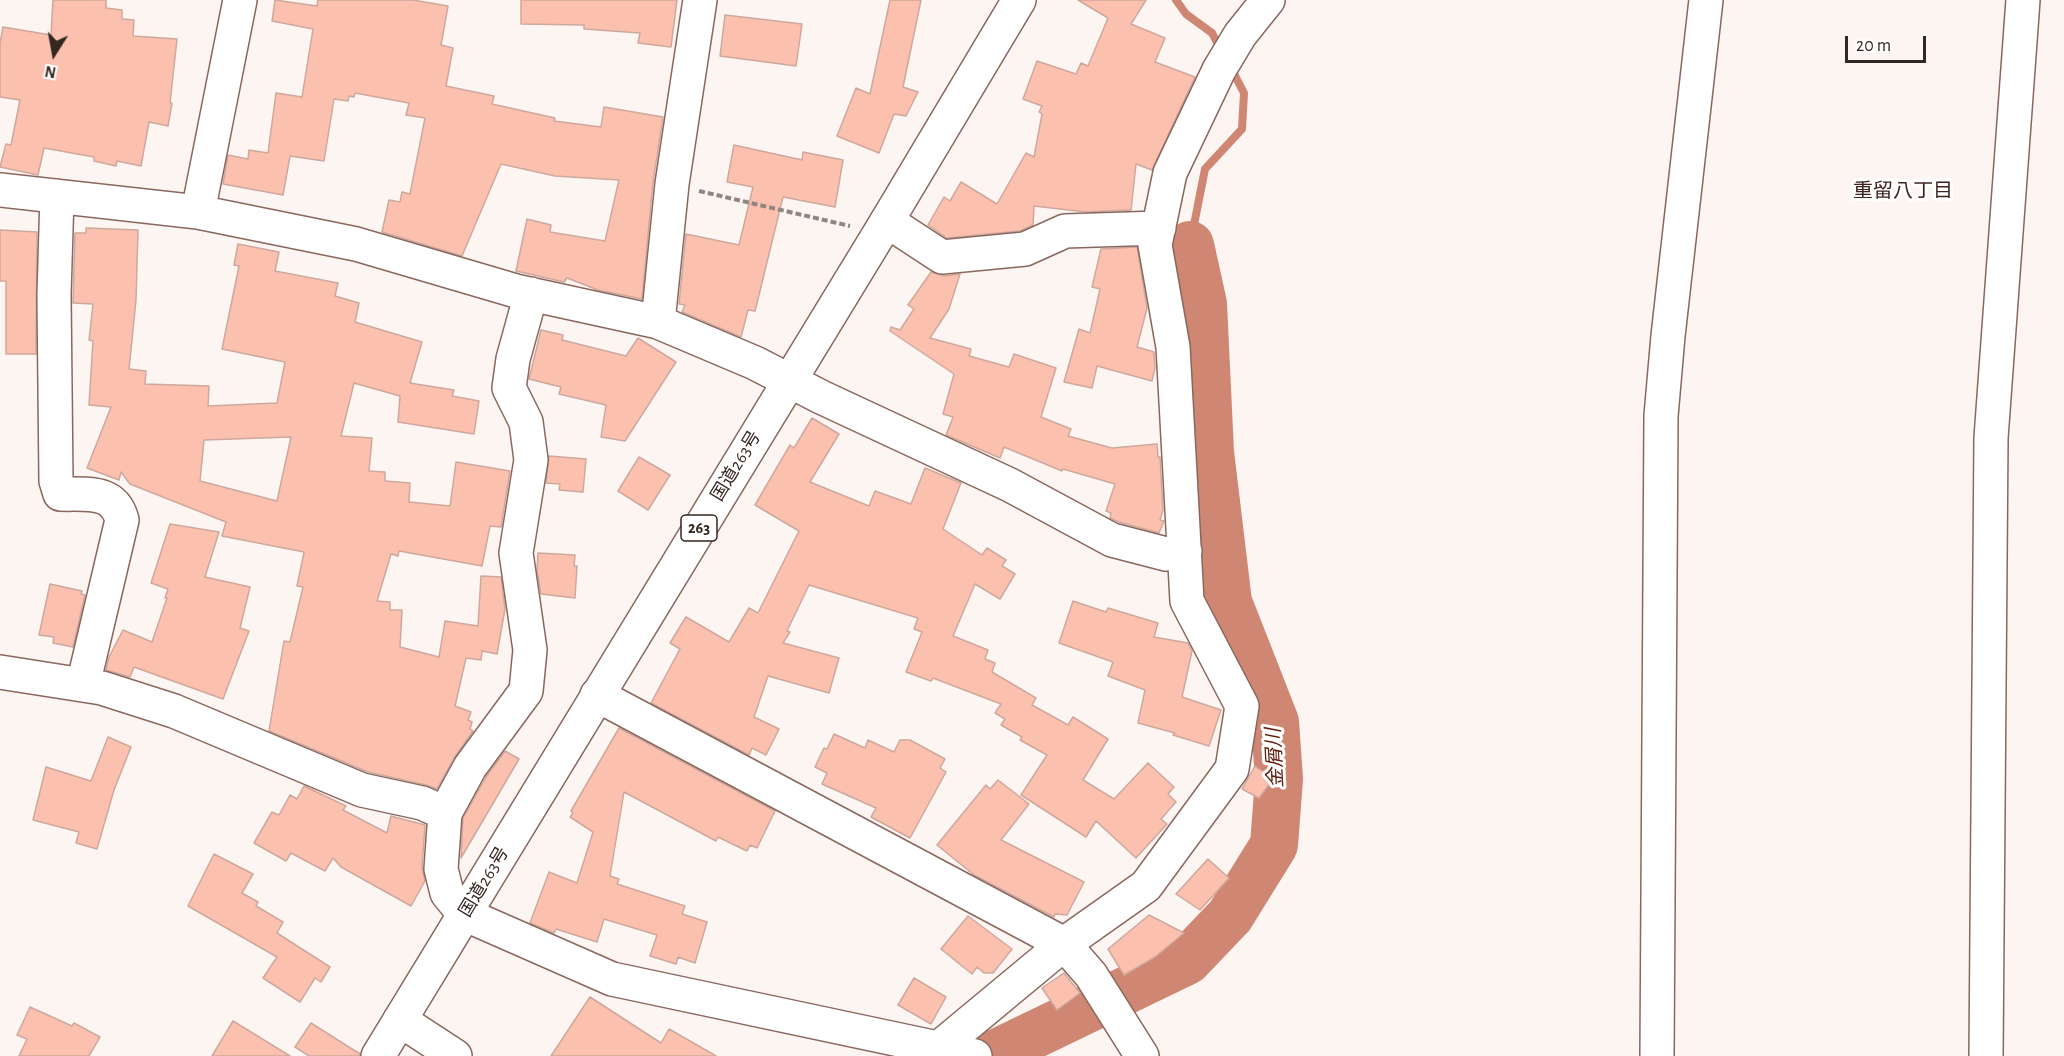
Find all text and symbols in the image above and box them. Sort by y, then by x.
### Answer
north arrow [24,24,84,84]
scale bar [1848,24,1929,62]
text: 20 m [1856,37,1891,55]
text: N [44,63,58,81]
district label: 重留八丁目 [1853,179,1953,203]
street label: 国道263号 [707,427,765,505]
road number: 263 [681,515,717,541]
water label: 金屑川 [1261,727,1289,789]
street label: 国道263号 [455,843,513,921]

